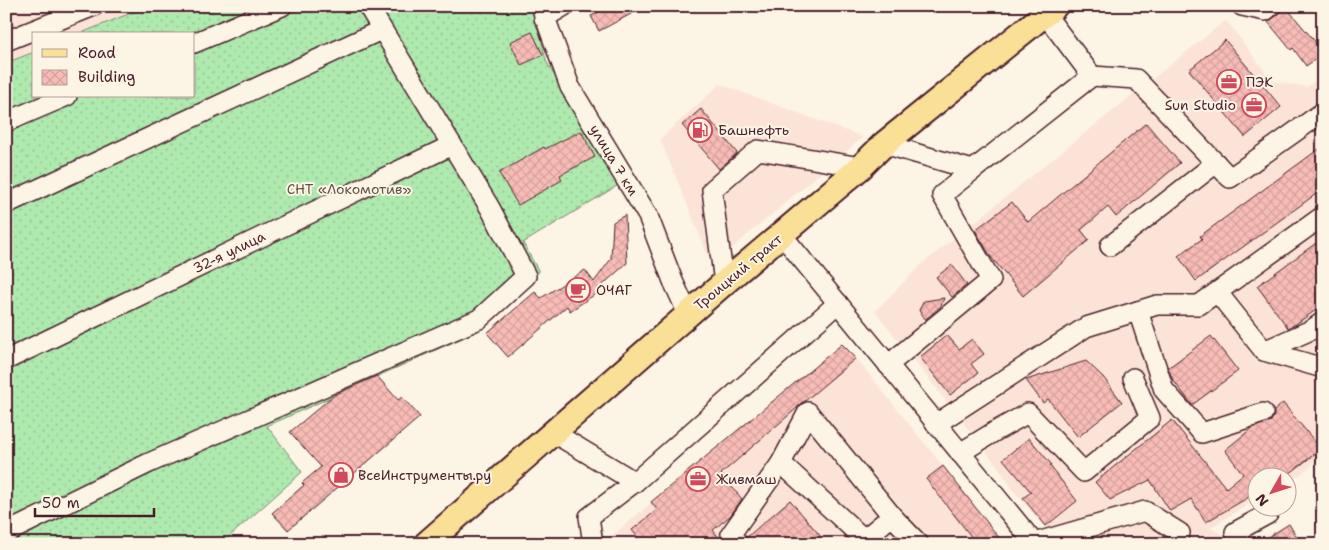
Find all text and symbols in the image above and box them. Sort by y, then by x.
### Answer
legend [32,32,195,98]
text: Road [78,43,116,63]
text: Building [78,67,135,87]
office icon: ПЭК [1216,69,1242,95]
place label: ПЭК [1246,73,1273,91]
office icon: Sun Studio [1241,92,1267,118]
place label: Sun Studio [1165,96,1236,114]
fuel station icon: Башнефть [687,117,713,143]
street label: улица 7 км [586,121,642,199]
place label: Башнефть [718,121,789,139]
park label: СНТ «Локомотив» [287,180,411,198]
street label: 32-я улица [190,227,268,277]
street label: Троицкий тракт [690,229,786,314]
cafe icon: ОЧАГ [565,277,591,303]
place label: ОЧАГ [596,281,632,299]
shop icon: ВсеИнструменты.ру [328,462,354,488]
place label: ВсеИнструменты.ру [358,466,491,484]
office icon: Живмаш [685,466,711,492]
north arrow [1246,468,1296,518]
place label: Живмаш [716,470,777,488]
scale bar [35,485,154,517]
text: N [1251,490,1272,510]
text: 50 m [42,493,80,513]

